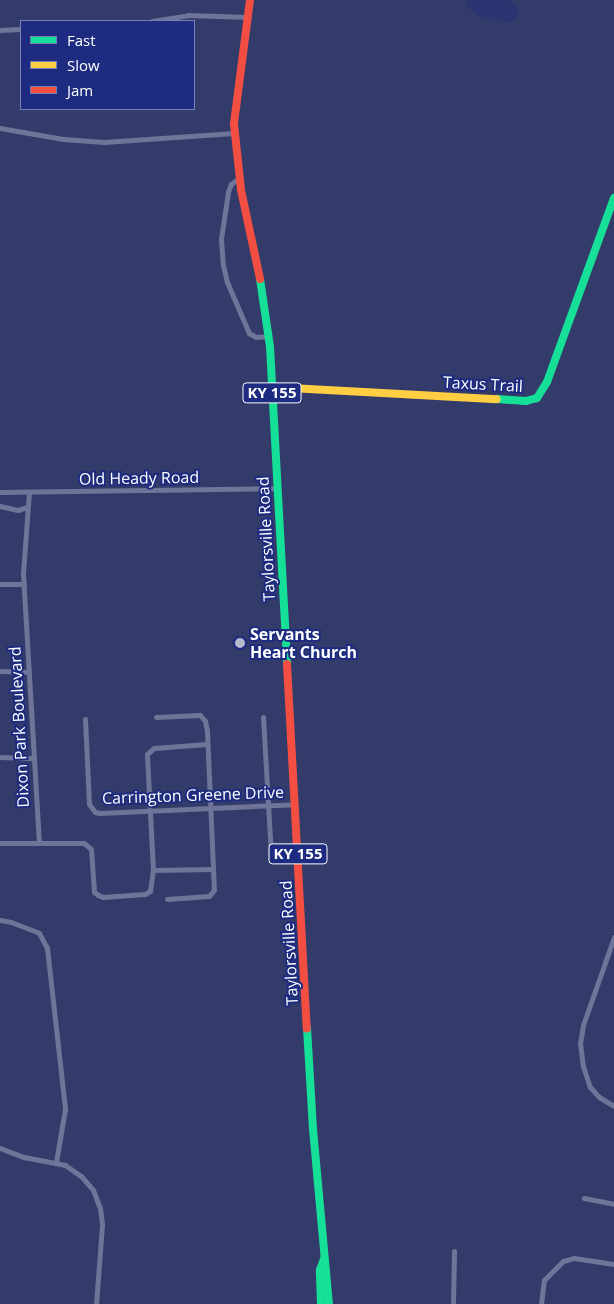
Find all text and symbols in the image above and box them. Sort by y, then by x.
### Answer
legend [20,20,195,110]
text: Fast [67,30,96,50]
text: Slow [67,55,100,75]
text: Jam [67,80,93,100]
street label: Taxus Trail [443,372,523,396]
road number: KY 155 [242,380,302,406]
street label: Old Heady Road [79,467,199,489]
street label: Taylorsville Road [253,476,279,602]
place label: Servants Heart Church [250,624,357,662]
marker: Servants Heart Church [234,637,246,649]
street label: Dixon Park Boulevard [5,646,33,808]
street label: Carrington Greene Drive [102,782,284,808]
road number: KY 155 [268,842,328,866]
street label: Taylorsville Road [276,880,302,1006]

